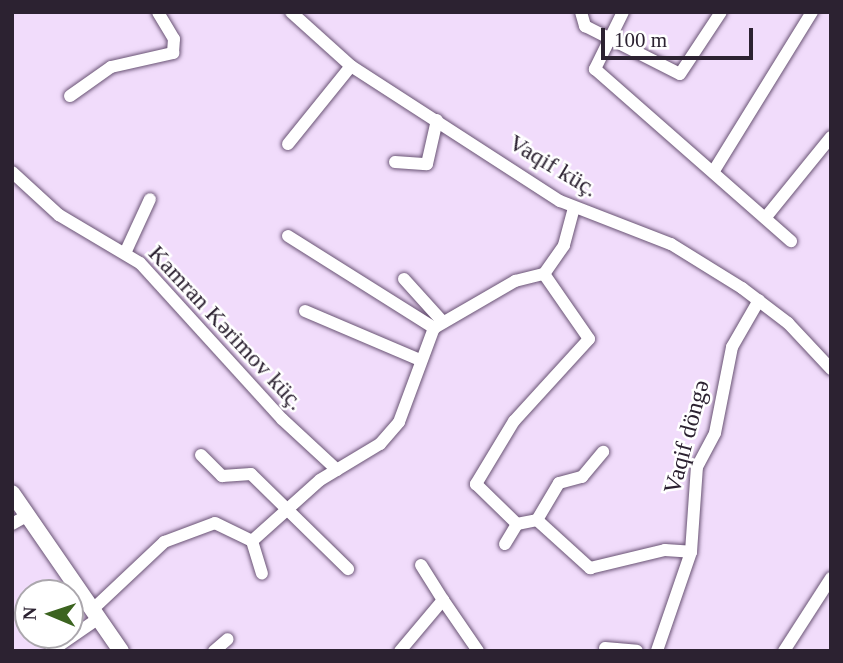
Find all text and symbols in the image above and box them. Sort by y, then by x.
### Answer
scale bar [605,14,757,58]
text: 100 m [614,28,667,52]
street label: Vaqif küç. [503,128,603,204]
street label: Kamran Kərimov küç. [142,239,310,417]
street label: Vaqif döngə [658,377,716,497]
north arrow [14,579,84,649]
text: N [19,606,40,621]

